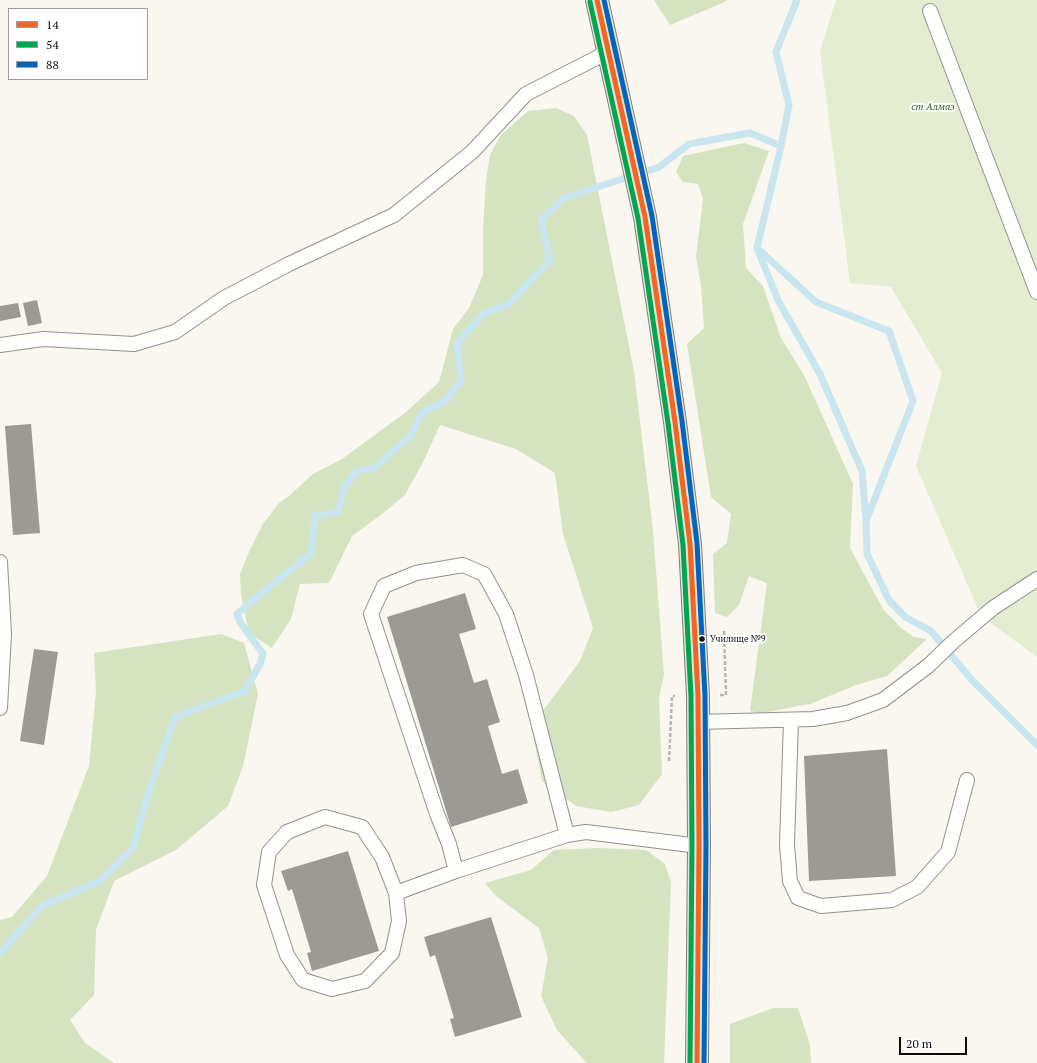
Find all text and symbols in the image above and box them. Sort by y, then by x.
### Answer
legend [8,8,148,80]
text: 14 [46,17,59,32]
text: 54 [46,37,59,52]
text: 88 [46,57,59,72]
park label: ст Алмаз [911,101,955,113]
marker: Училище №9 [697,634,707,644]
place label: Училище №9 [710,634,766,644]
scale bar [901,1029,969,1055]
text: 20 m [906,1036,932,1051]

